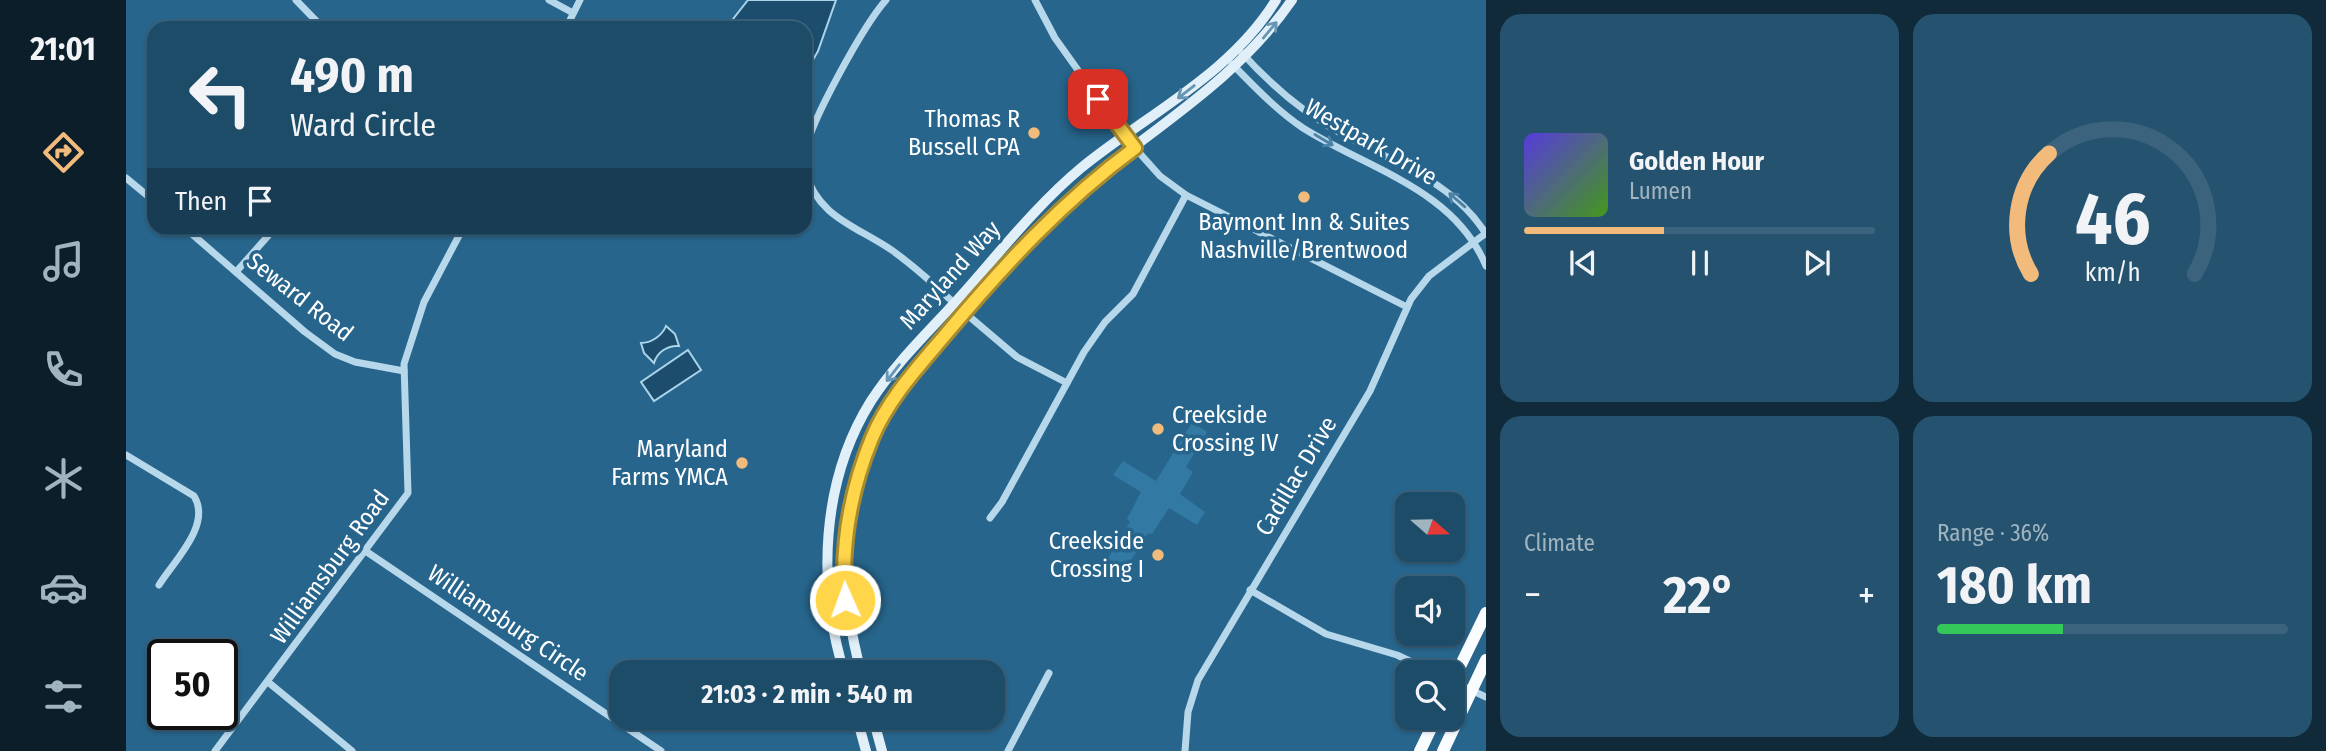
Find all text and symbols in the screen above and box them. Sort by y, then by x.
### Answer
one-way arrow [1263,21,1278,39]
text: 21:01 [30,30,96,68]
text: 490 m [290,46,414,105]
icon: left [175,49,266,140]
pin [1068,69,1128,129]
icon: arrive [1079,80,1117,118]
one-way arrow [1177,84,1195,99]
street label: Westpark Drive [1300,93,1442,191]
place label: Thomas R Bussell CPA [908,105,1020,161]
text: Ward Circle [290,106,436,144]
marker: Thomas R Bussell CPA [1026,125,1042,141]
icon: directions [39,128,88,177]
one-way arrow [1314,134,1334,148]
text: Golden Hour [1629,146,1764,177]
text: 46 [2075,176,2150,263]
text: Lumen [1629,177,1692,205]
icon: arrive [241,182,279,220]
text: Then [175,186,227,217]
marker: Baymont Inn & Suites Nashville/Brentwood [1296,189,1312,205]
one-way arrow [1448,192,1466,208]
place label: Baymont Inn & Suites Nashville/Brentwood [1198,208,1410,264]
street label: Maryland Way [894,215,1006,335]
icon: music [39,237,88,286]
icon: previous [1564,244,1602,282]
icon: pause [1681,244,1719,282]
icon: next [1798,244,1836,282]
street label: Seward Road [241,247,359,347]
text: km/h [2085,258,2140,288]
icon: phone [39,345,88,394]
one-way arrow [886,363,901,381]
place label: Creekside Crossing IV [1172,401,1279,457]
street label: Cadillac Drive [1250,412,1342,540]
marker: Creekside Crossing IV [1150,421,1166,437]
place label: Maryland Farms YMCA [611,435,728,491]
icon: climate [39,454,88,503]
marker: Maryland Farms YMCA [734,455,750,471]
street label: Williamsburg Road [265,485,395,649]
north arrow [1395,492,1465,562]
map controls [1395,492,1465,730]
text: Range · 36% [1937,519,2049,547]
place label: Creekside Crossing I [1049,527,1144,583]
text: Climate [1524,529,1595,557]
marker: Creekside Crossing I [1150,547,1166,563]
text: 180 km [1937,554,2092,617]
street label: Williamsburg Circle [422,559,594,687]
icon: car [39,563,88,612]
position arrow [808,563,882,637]
text: 22° [1663,564,1736,627]
text: − [1524,572,1541,618]
text: + [1858,572,1875,618]
button: sound [1395,576,1465,646]
speed limit sign: 50 [147,639,238,730]
button: search [1395,660,1465,730]
icon: filters [39,672,88,721]
text: 21:03 · 2 min · 540 m [701,679,913,710]

